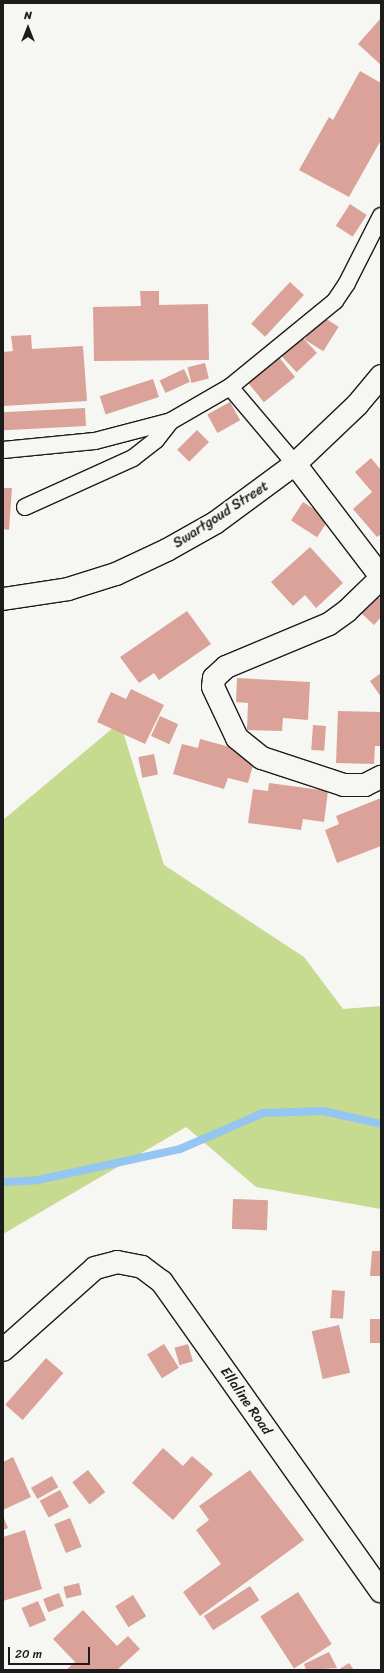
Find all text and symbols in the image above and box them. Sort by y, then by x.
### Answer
text: N [24,6,32,25]
north arrow [8,8,48,48]
street label: Swartgoud Street [170,478,272,552]
street label: Ellaline Road [217,1364,275,1438]
scale bar [10,1639,92,1665]
text: 20 m [15,1643,42,1665]

